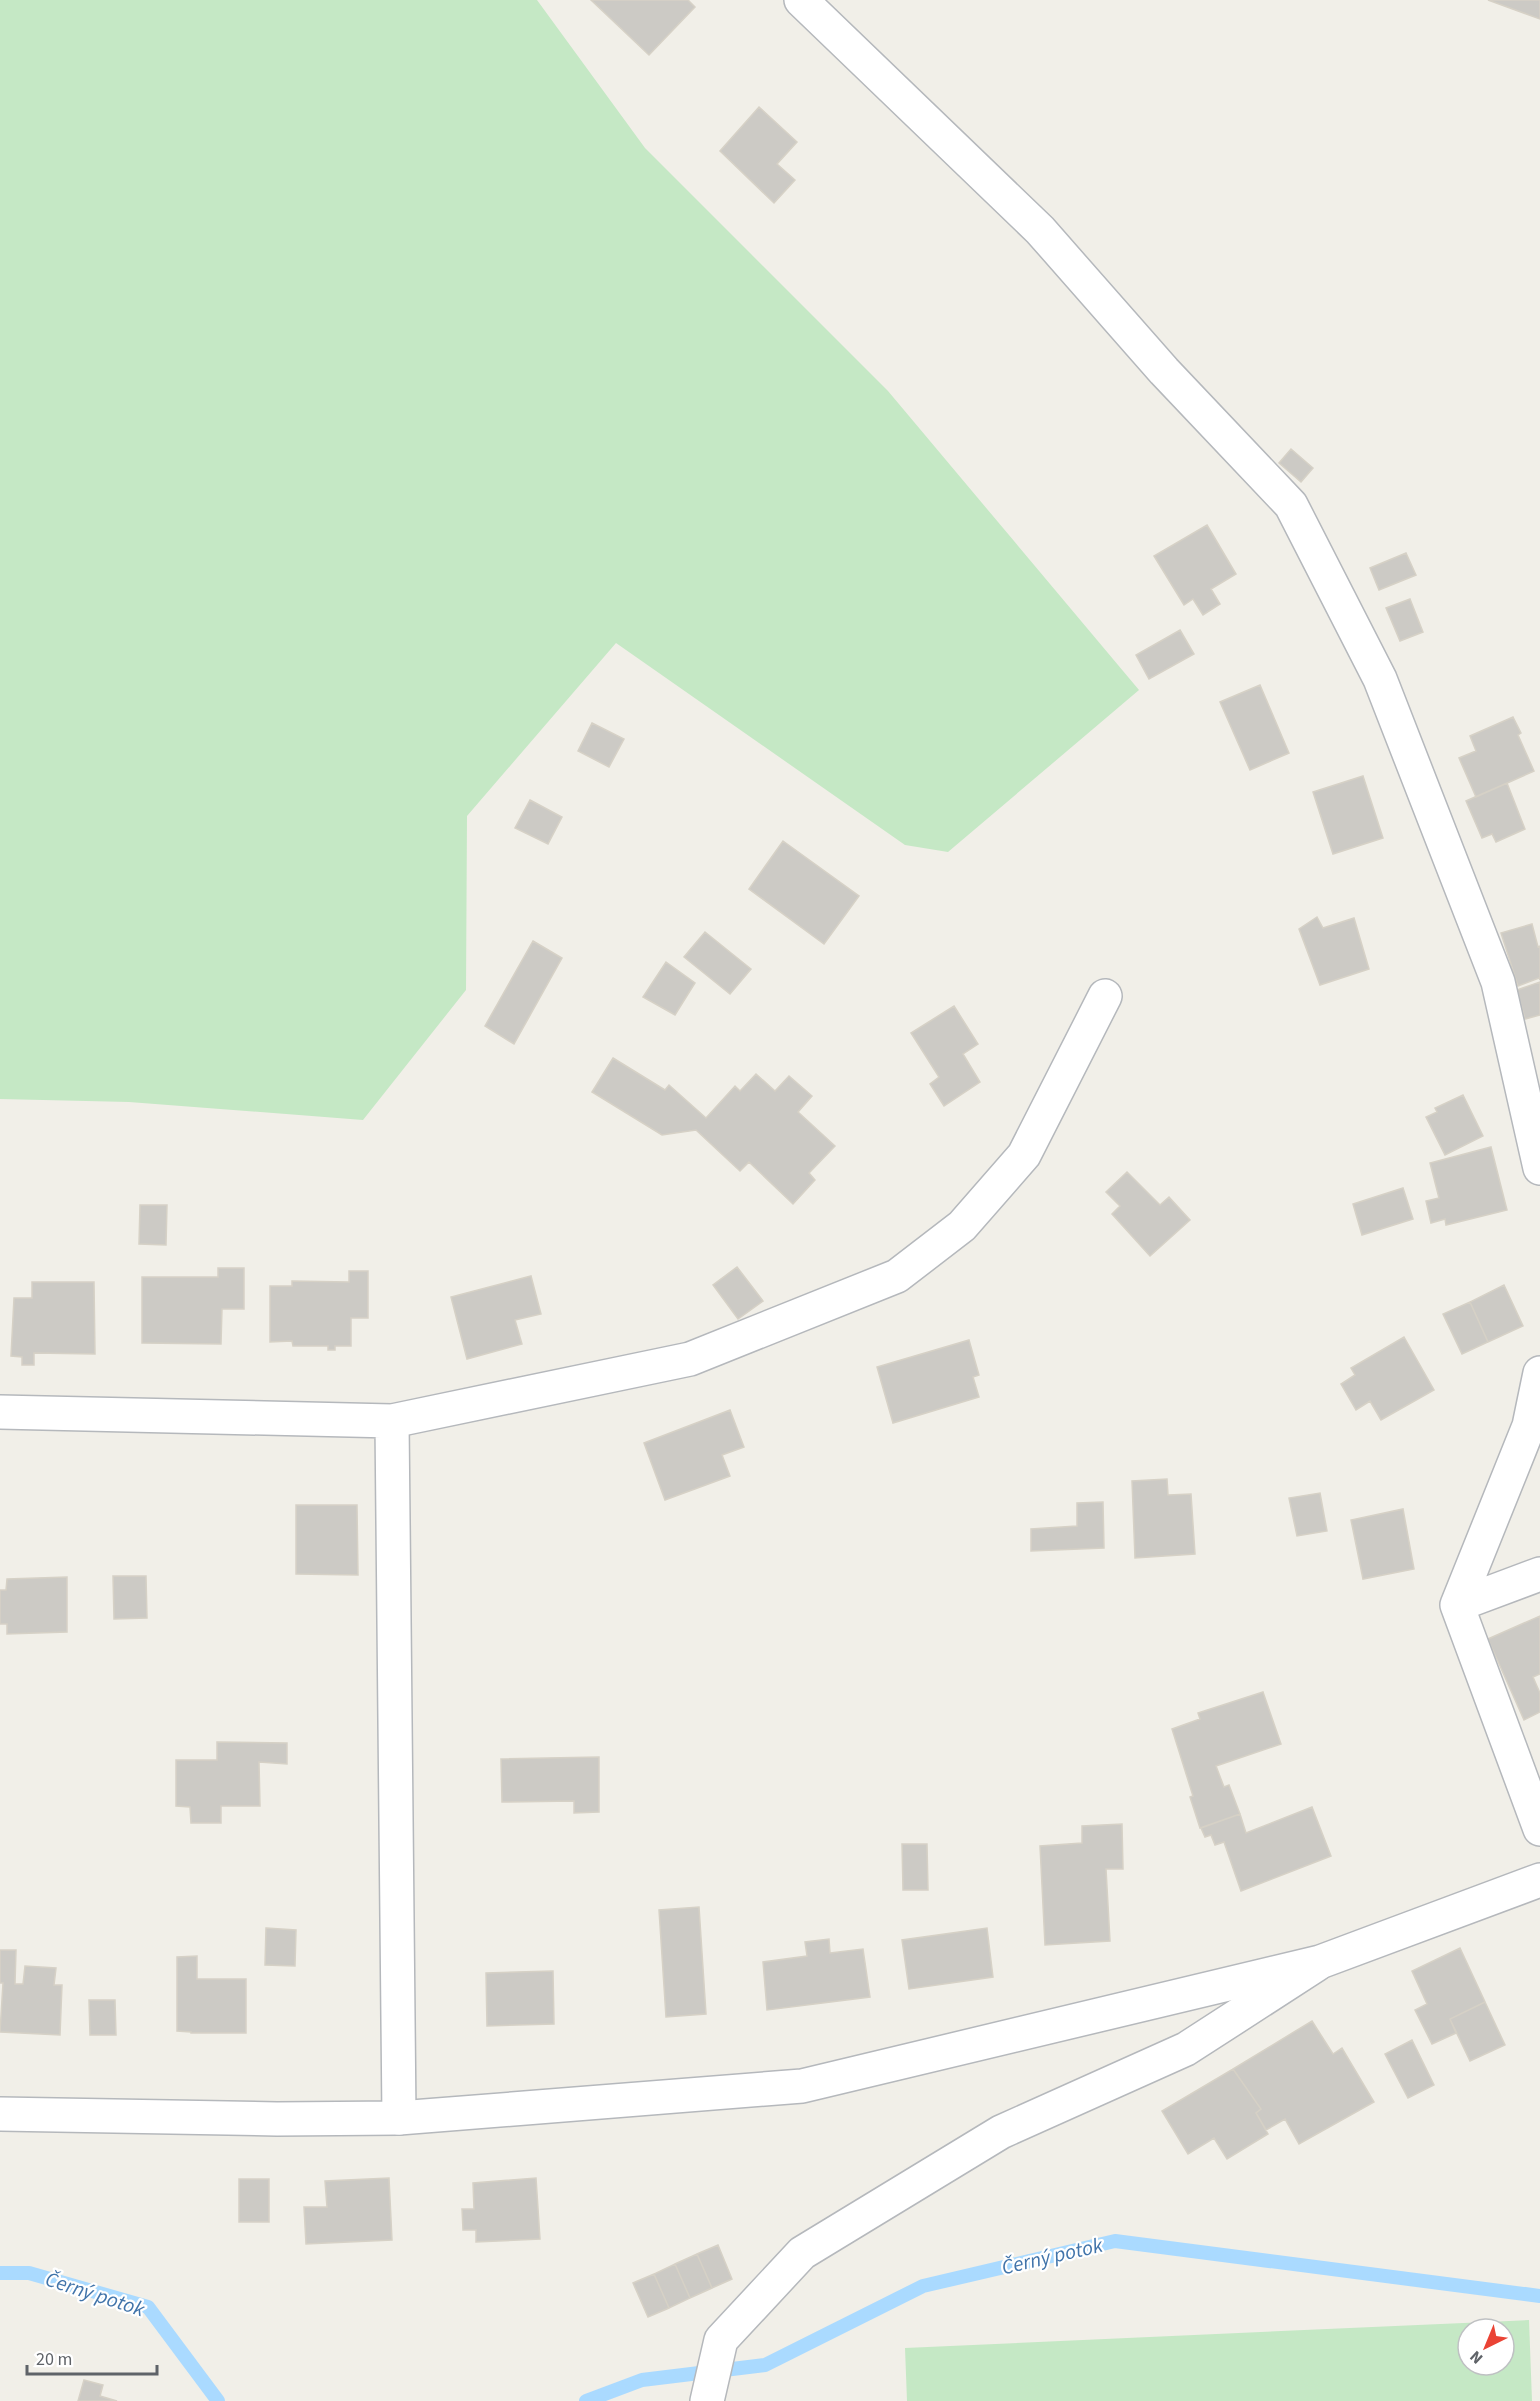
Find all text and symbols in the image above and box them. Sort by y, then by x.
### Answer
water label: Černý potok [999,2230,1106,2282]
water label: Černý potok [42,2264,149,2324]
north arrow [1456,2317,1516,2377]
scale bar [27,2338,158,2376]
text: N [1465,2346,1488,2369]
text: 20 m [36,2347,72,2372]

